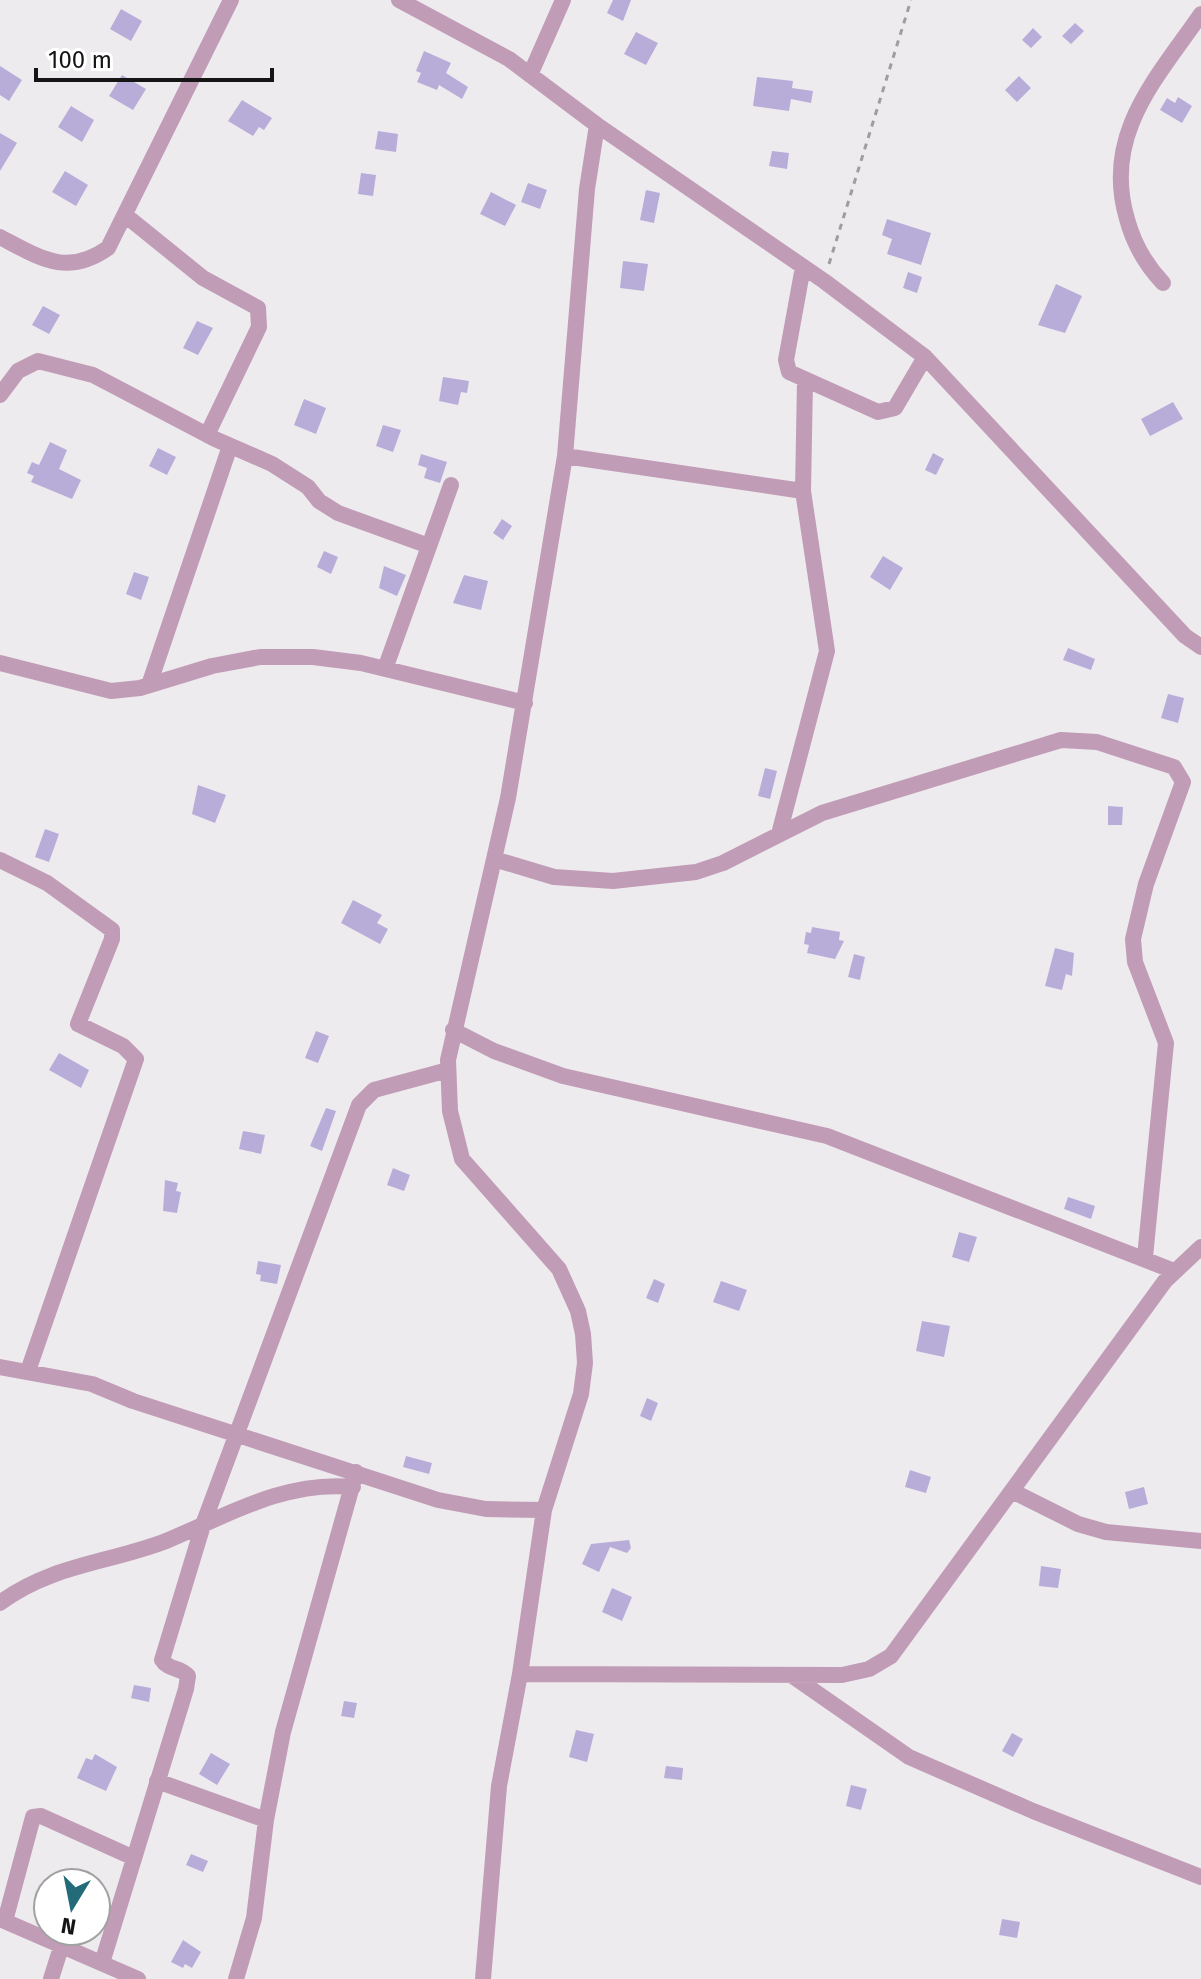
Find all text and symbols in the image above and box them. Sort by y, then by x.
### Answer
scale bar [36,32,272,82]
text: 100 m [48,46,112,74]
north arrow [32,1867,112,1947]
text: N [59,1912,78,1941]

